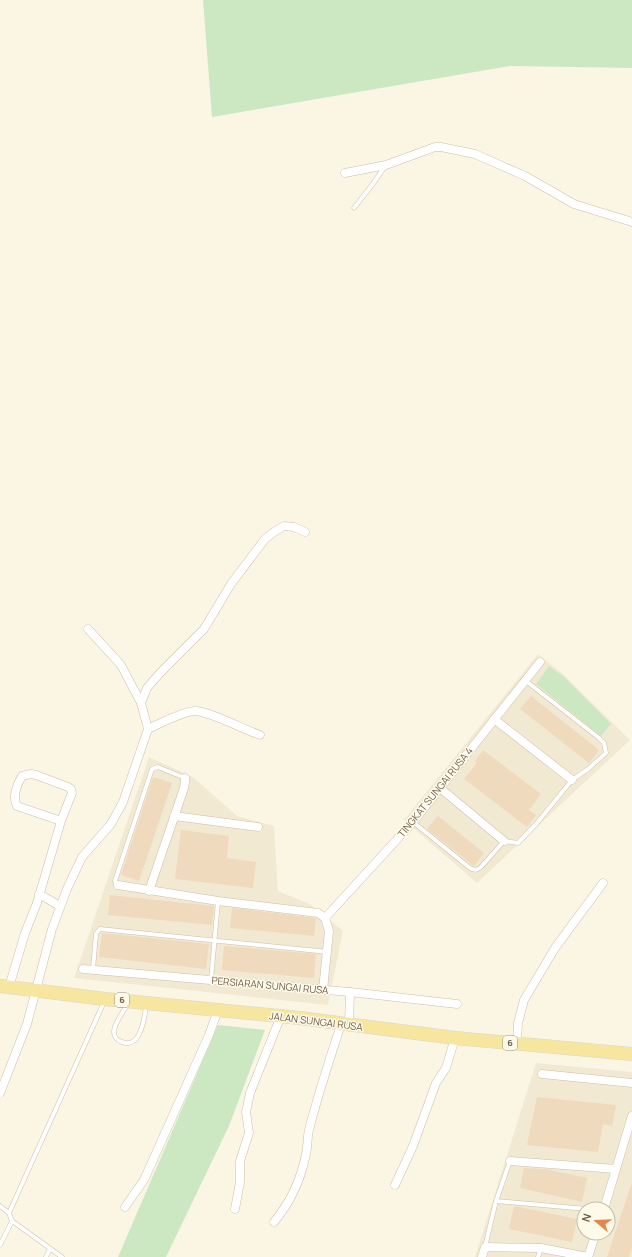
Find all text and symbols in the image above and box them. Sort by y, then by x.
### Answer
street label: TINGKAT SUNGAI RUSA 4 [394,744,476,840]
street label: PERSIARAN SUNGAI RUSA [211,973,330,997]
road number: 6 [115,993,129,1007]
street label: JALAN SUNGAI RUSA [268,1008,364,1034]
road number: 6 [503,1036,517,1050]
north arrow [576,1201,616,1241]
text: N [578,1211,594,1224]

